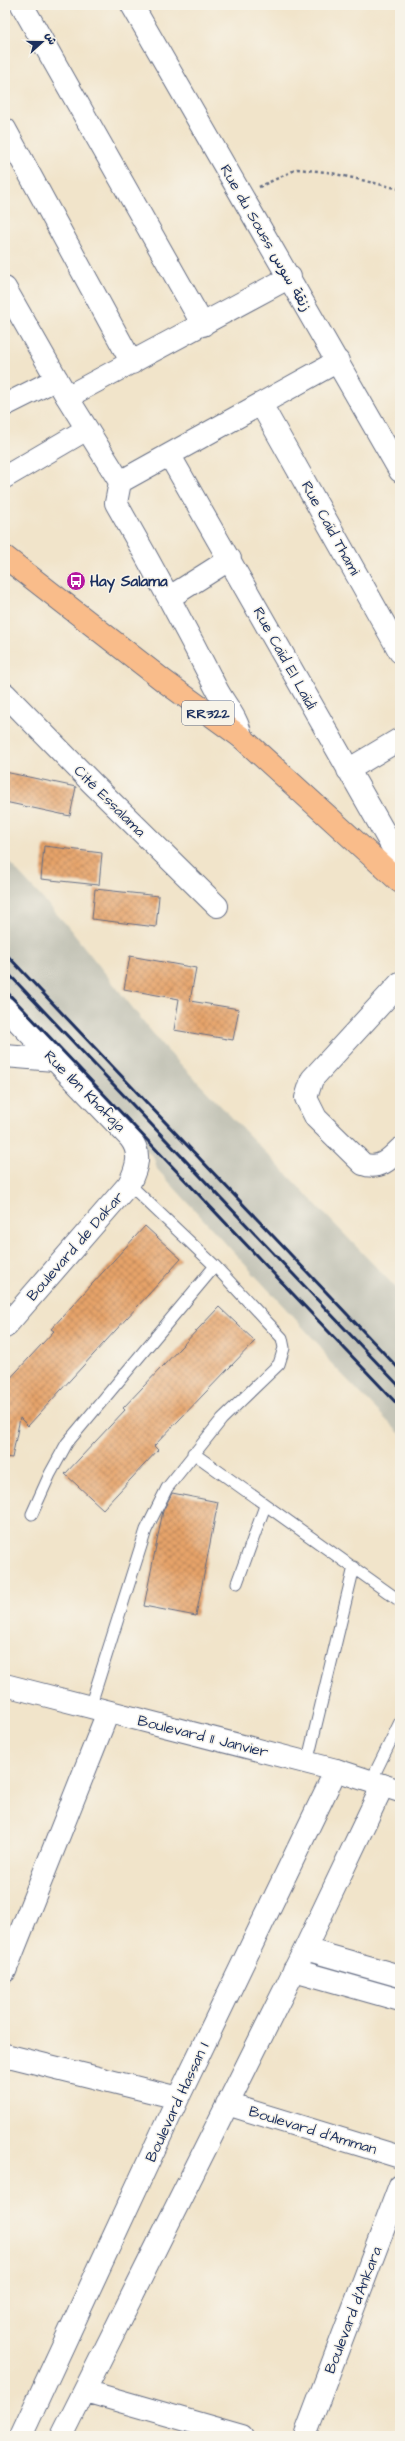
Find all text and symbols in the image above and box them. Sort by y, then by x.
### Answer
north arrow [22,22,62,62]
text: ش [42,30,60,47]
street label: Rue du Souss زنقة سوس [215,161,316,316]
street label: Rue Caïd Thami [296,477,366,580]
bus stop icon: Hay Salama [65,570,87,592]
place label: Hay Salama [90,571,168,593]
street label: Rue Caïd El Laïdi [248,603,322,714]
road number: RR322 [182,701,234,725]
street label: Cité Essalama [69,761,151,842]
street label: Rue Ibn Khafaja [39,1046,130,1137]
street label: Boulevard de Dakar [22,1187,129,1306]
street label: Boulevard 11 Janvier [135,1710,270,1763]
street label: Boulevard Hassan I [141,2039,214,2165]
street label: Boulevard d'Amman [246,2101,380,2160]
street label: Boulevard d'Ankara [320,2243,388,2377]

